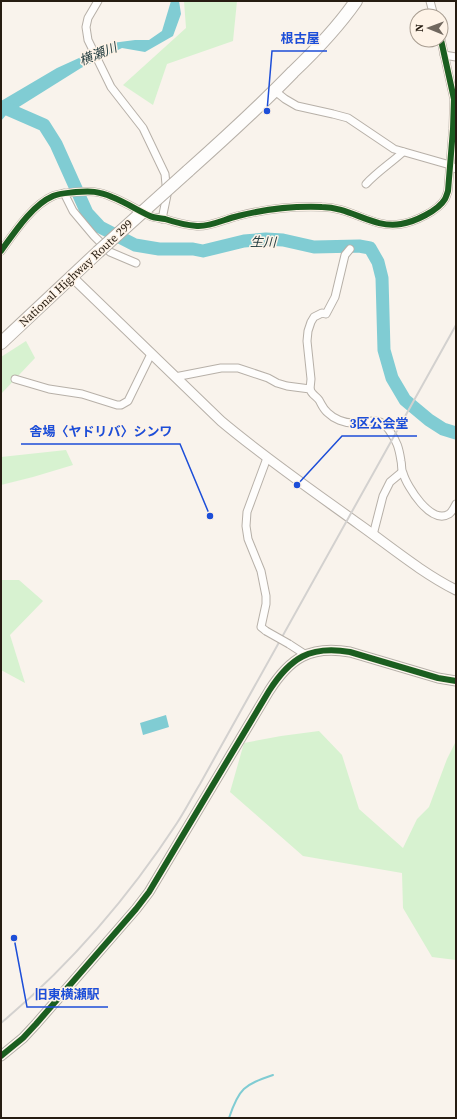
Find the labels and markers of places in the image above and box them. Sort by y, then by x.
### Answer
callout: 根古屋 [272,26,327,51]
callout: 3区公会堂 [342,411,417,436]
callout: 舎場〈ヤドリバ〉シンワ [21,419,180,444]
callout: 旧東横瀬駅 [27,982,108,1007]

